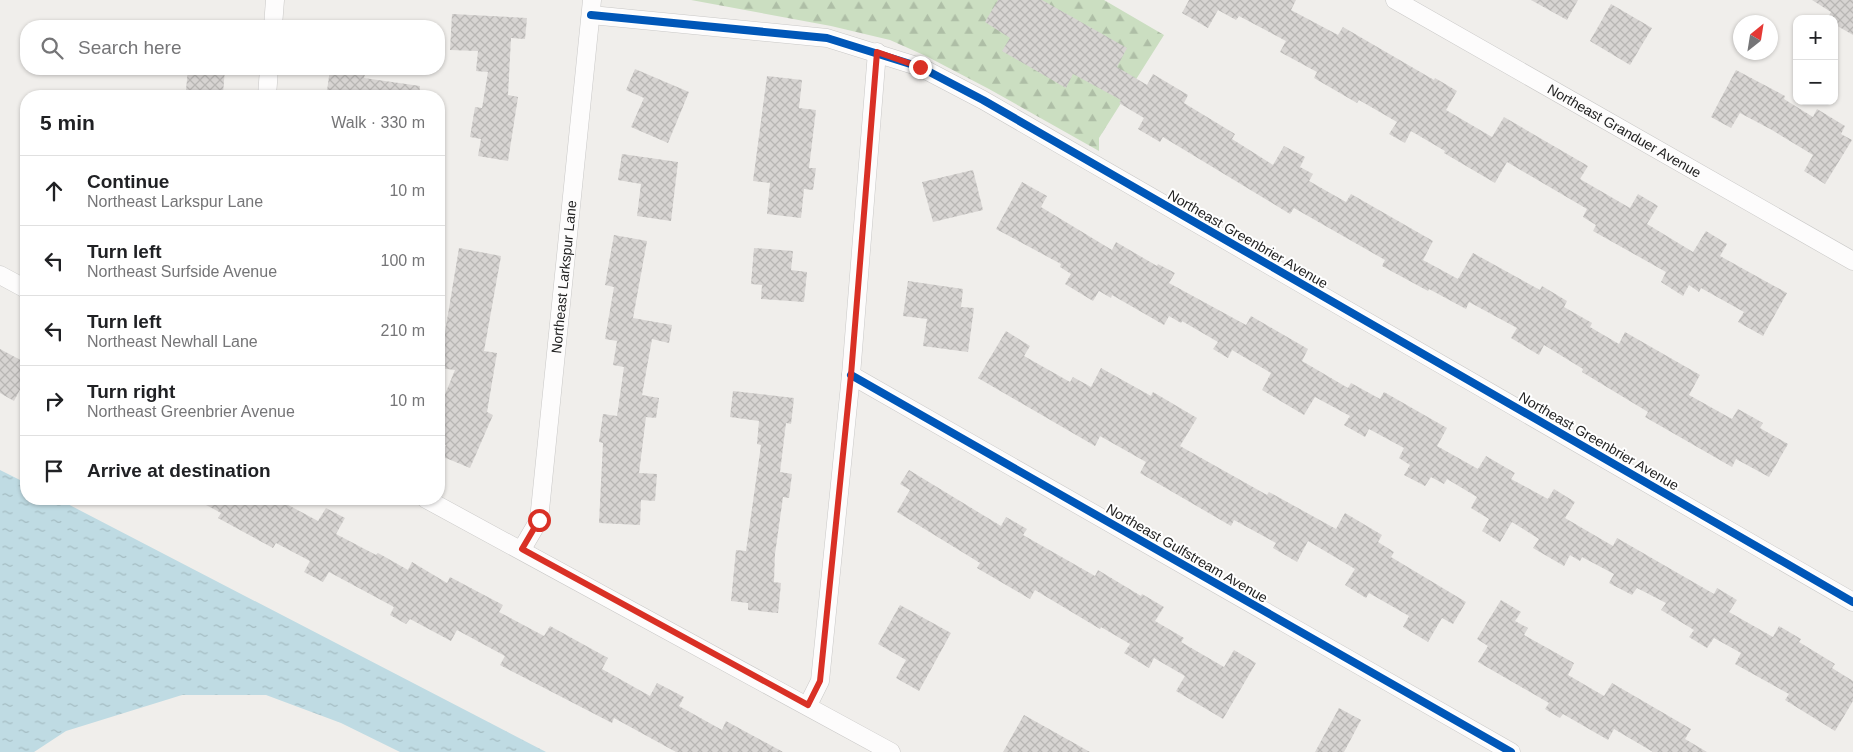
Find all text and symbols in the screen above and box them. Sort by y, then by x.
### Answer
north arrow [1733,15,1778,60]
map controls [1793,15,1838,105]
button: + [1793,15,1838,60]
search box [20,20,445,75]
icon: search [38,34,66,62]
text: Search here [78,37,182,58]
route end [909,56,932,79]
button: − [1793,60,1838,105]
street label: Northeast Granduer Avenue [1545,81,1704,181]
text: 5 min [40,111,95,134]
text: Walk · 330 m [331,114,425,131]
text: Continue [87,171,169,192]
icon: ahead [40,177,68,205]
text: 10 m [389,182,425,199]
street label: Northeast Greenbrier Avenue [1165,187,1331,291]
text: Northeast Larkspur Lane [87,193,263,210]
street label: Northeast Larkspur Lane [548,199,580,354]
text: Turn left [87,241,162,262]
icon: left [40,247,68,275]
text: 100 m [381,252,425,269]
text: Northeast Surfside Avenue [87,263,277,280]
text: Turn left [87,311,162,332]
icon: left [40,317,68,345]
text: 210 m [381,322,425,339]
text: Northeast Newhall Lane [87,333,258,350]
text: Turn right [87,381,175,402]
icon: right [40,387,68,415]
street label: Northeast Greenbrier Avenue [1516,389,1682,493]
text: 10 m [389,392,425,409]
text: Northeast Greenbrier Avenue [87,403,295,420]
icon: arrive [40,457,68,485]
text: Arrive at destination [87,460,271,481]
street label: Northeast Gulfstream Avenue [1104,500,1271,606]
route start [528,509,551,532]

